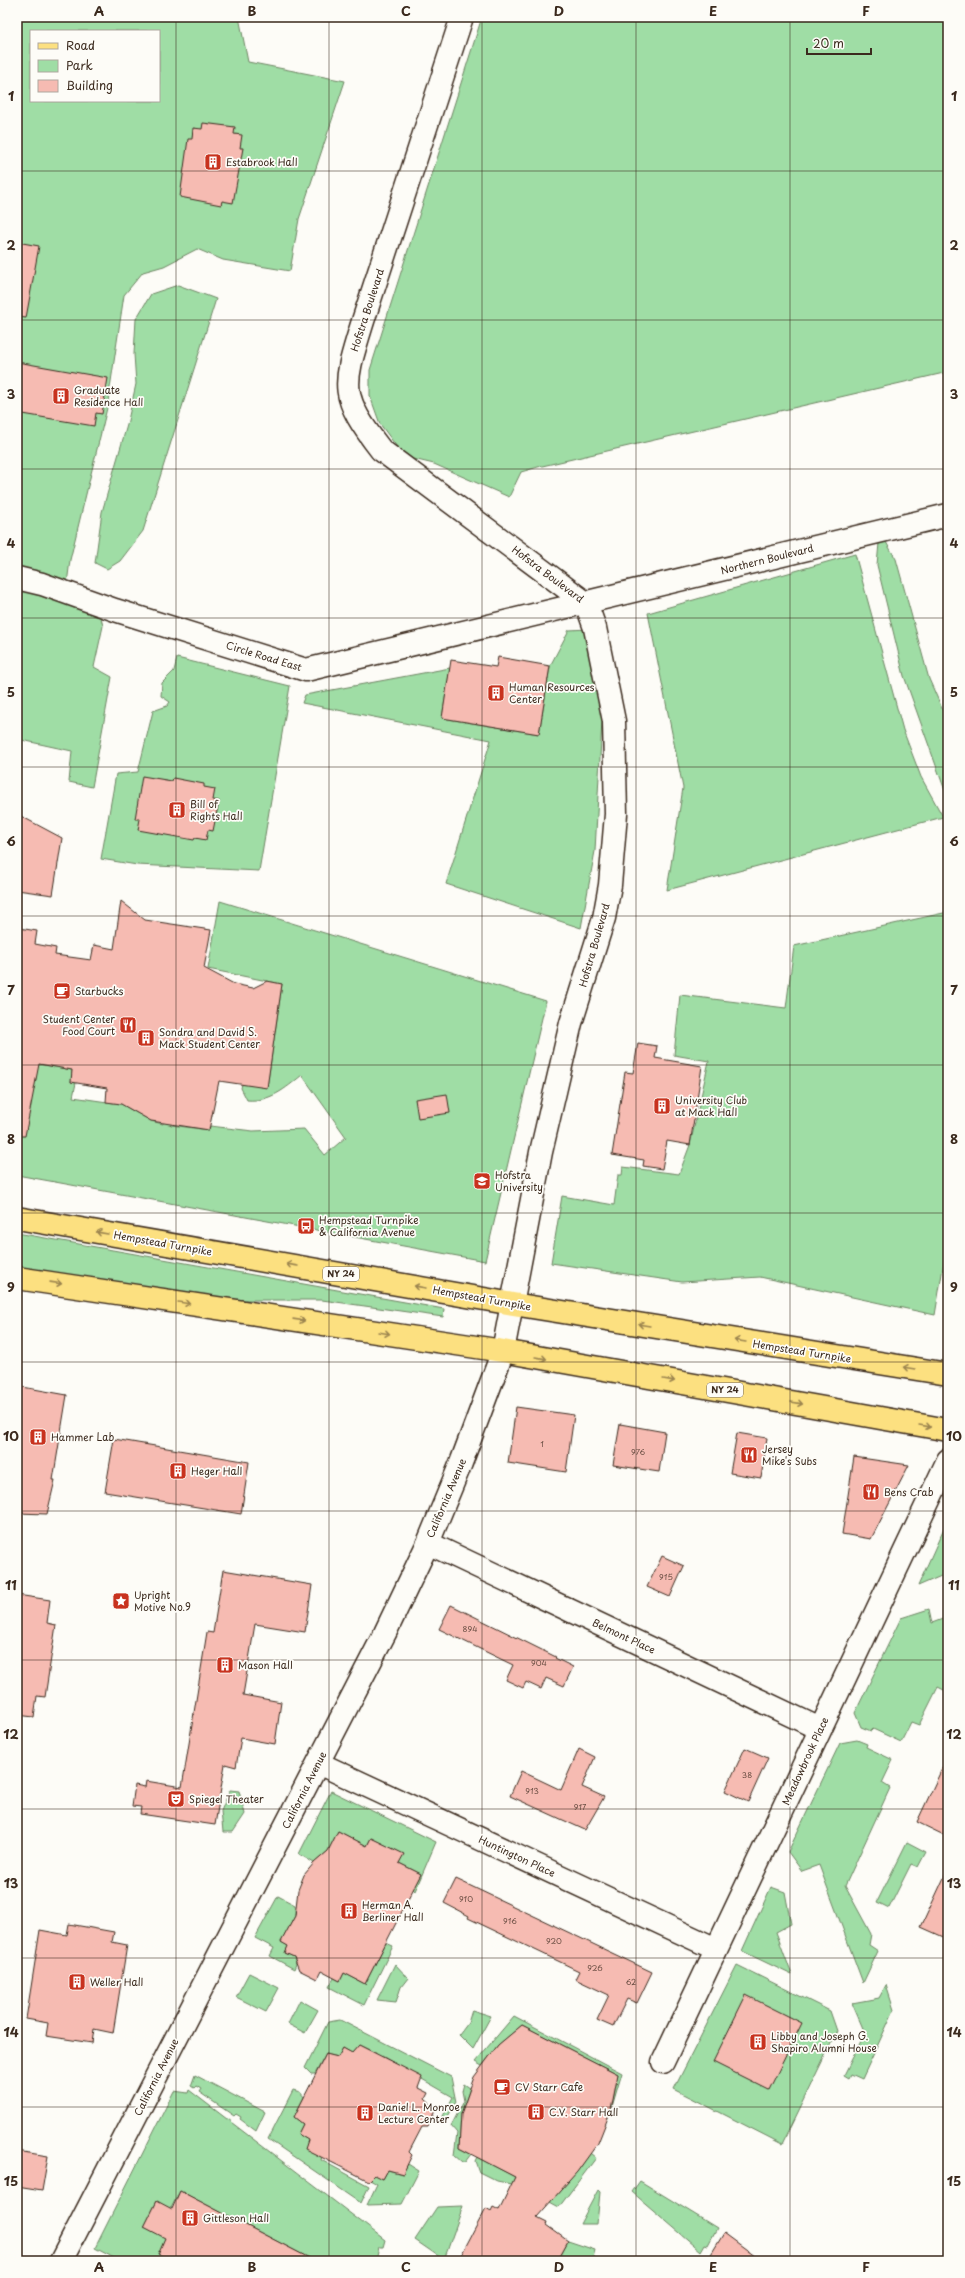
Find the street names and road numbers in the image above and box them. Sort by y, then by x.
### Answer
street label: Hofstra Boulevard [346,266,387,353]
street label: Northern Boulevard [719,540,815,577]
street label: Hofstra Boulevard [509,542,587,606]
street label: Circle Road East [224,637,304,674]
street label: Hofstra Boulevard [574,901,613,988]
street label: Hempstead Turnpike [113,1226,213,1259]
road number: NY 24 [323,1267,359,1281]
street label: Hempstead Turnpike [432,1281,532,1314]
street label: Hempstead Turnpike [752,1335,852,1366]
road number: NY 24 [707,1383,743,1397]
street label: California Avenue [422,1455,469,1540]
street label: Belmont Place [590,1614,658,1657]
street label: Meadowbrook Place [778,1714,832,1807]
street label: California Avenue [278,1748,330,1831]
street label: Huntington Place [476,1831,558,1880]
street label: California Avenue [130,2035,182,2118]

